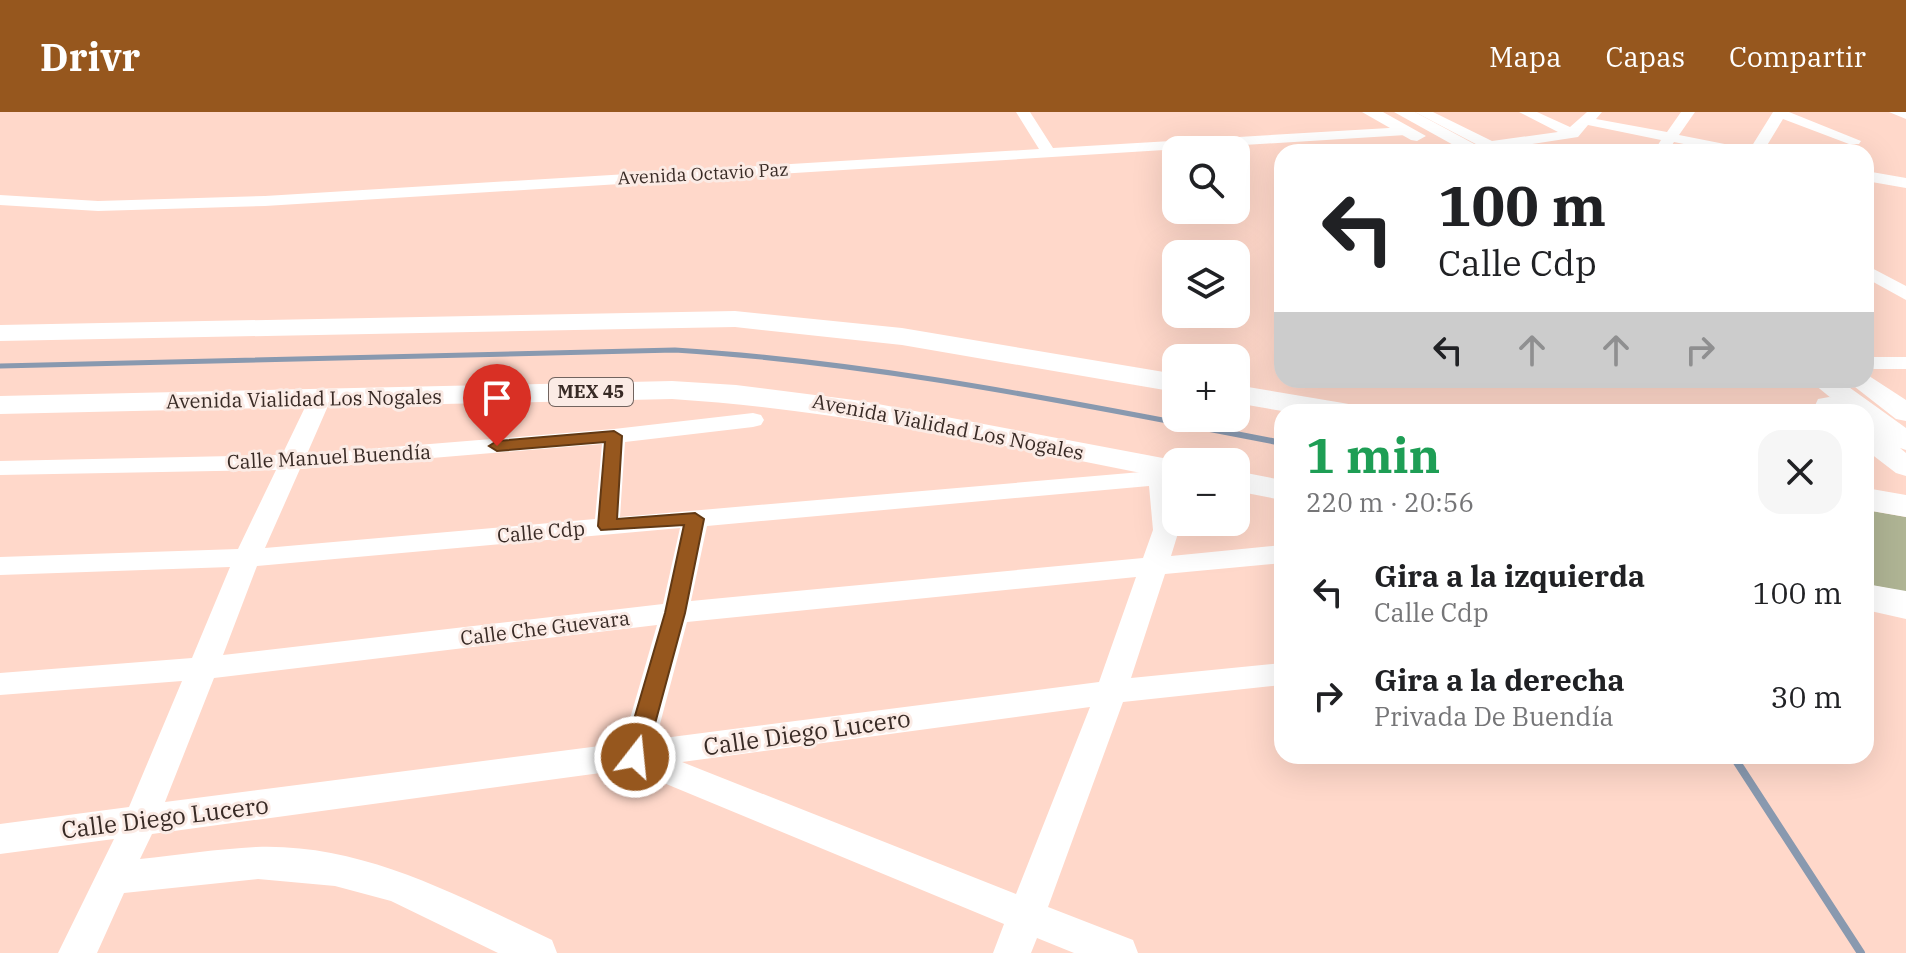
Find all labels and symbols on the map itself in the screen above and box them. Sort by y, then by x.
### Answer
street label: Avenida Octavio Paz [617,158,789,189]
pin [463,364,531,446]
road number: MEX 45 [549,378,633,406]
street label: Avenida Vialidad Los Nogales [166,383,442,414]
street label: Avenida Vialidad Los Nogales [810,387,1086,466]
street label: Calle Manuel Buendía [226,438,432,475]
street label: Calle Cdp [496,514,586,549]
street label: Calle Che Guevara [459,604,631,651]
street label: Calle Diego Lucero [701,702,912,762]
position arrow [593,715,677,799]
street label: Calle Diego Lucero [59,788,270,846]

